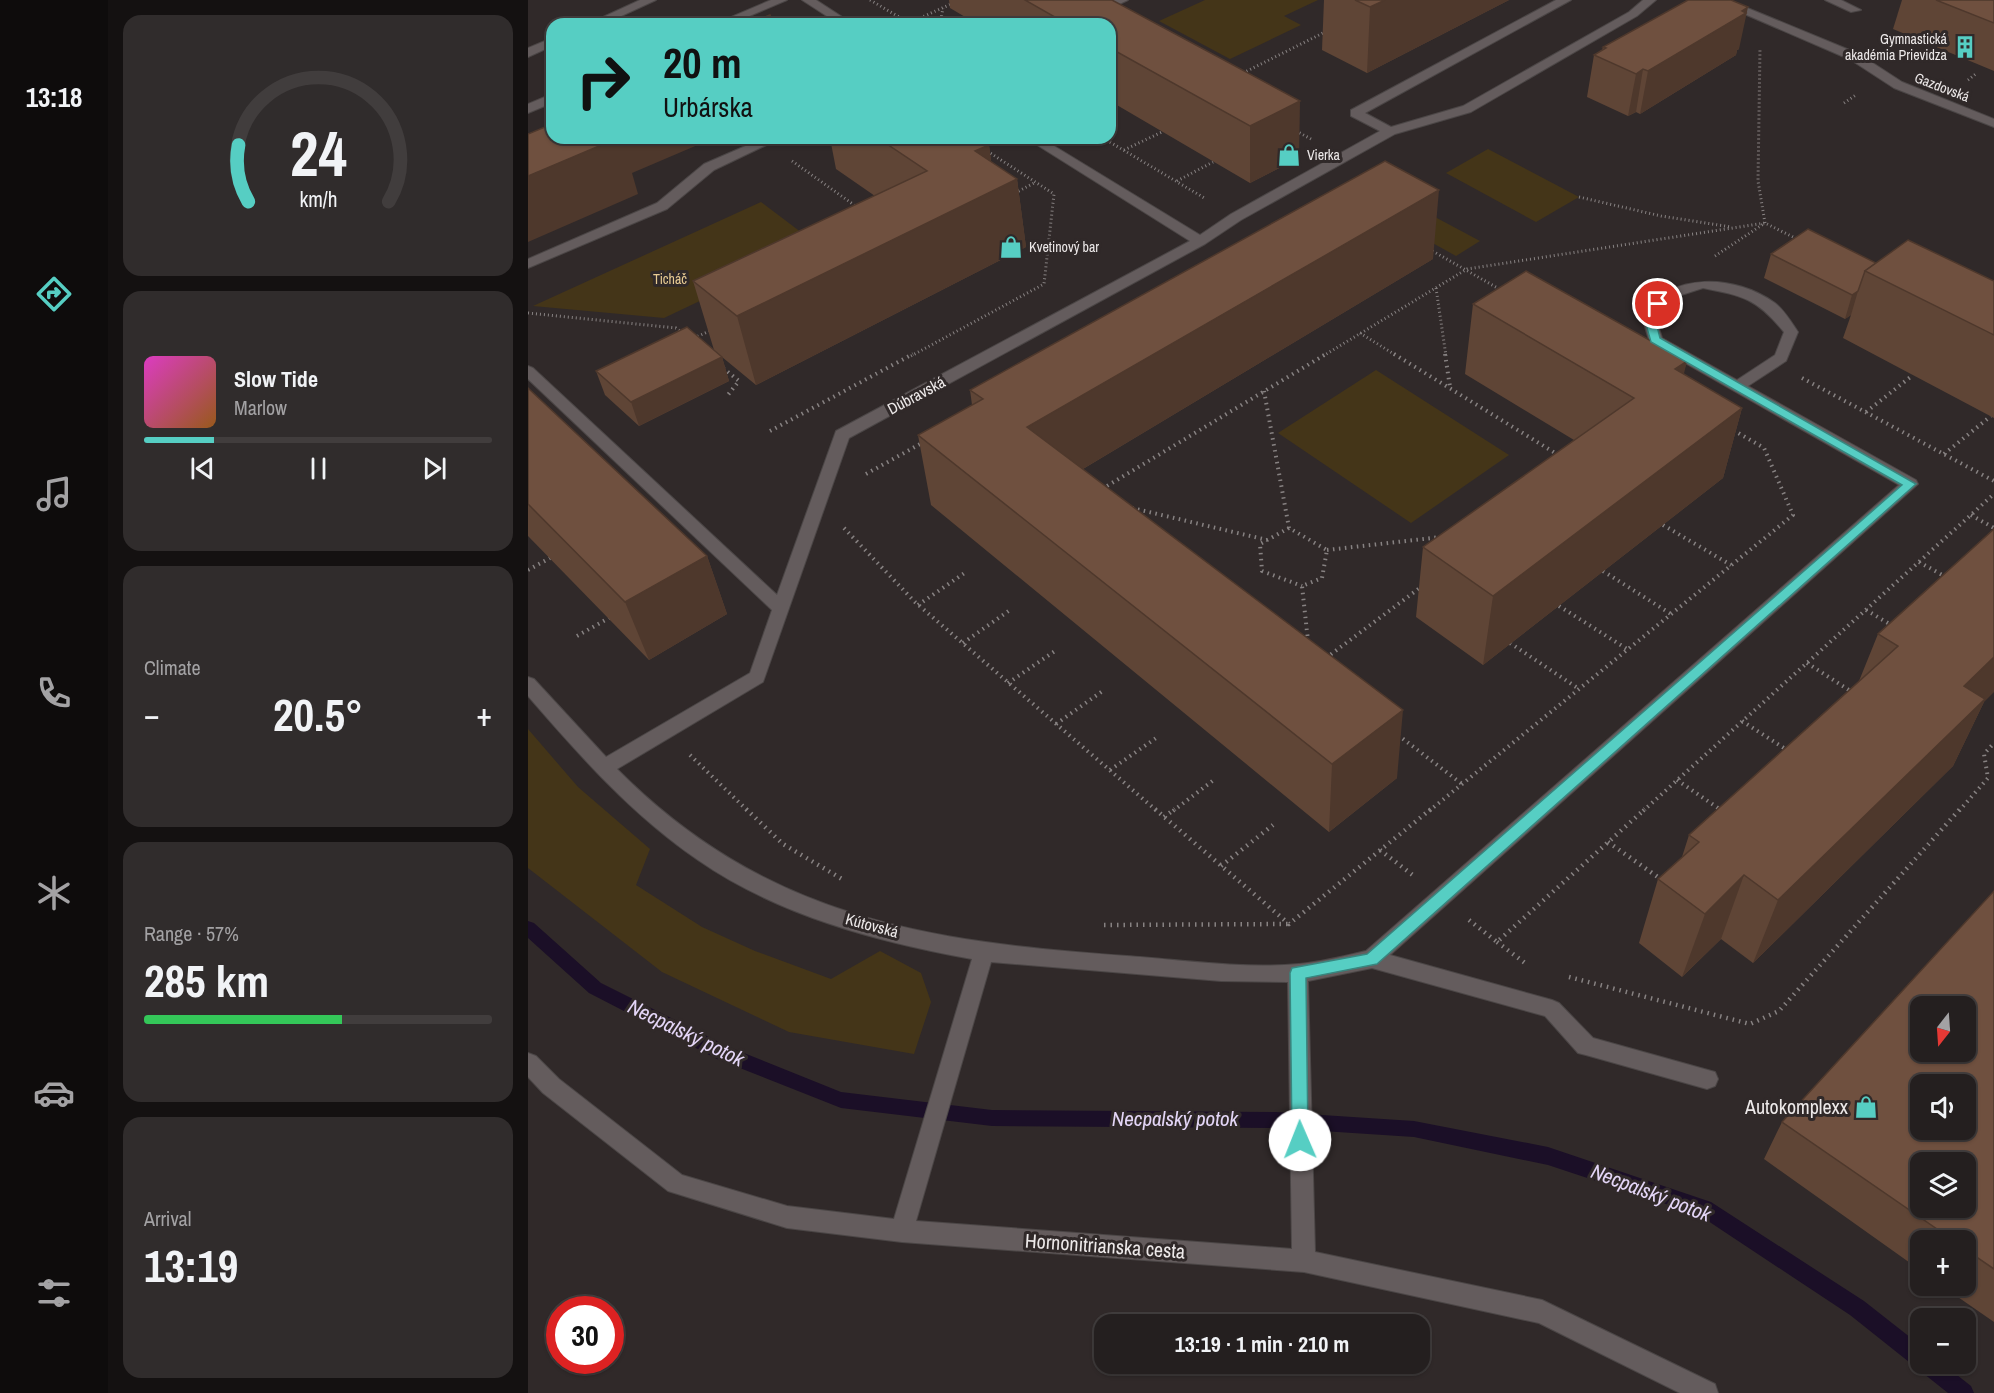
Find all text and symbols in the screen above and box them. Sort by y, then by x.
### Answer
place label: Gymnastická akadémia Prievidza [1845,30,1948,64]
building icon: Gymnastická akadémia Prievidza [1952,34,1978,60]
text: 20 m [663,35,742,91]
icon: right [564,42,642,120]
street label: Gazdovská [1912,68,1973,106]
text: 13:18 [26,79,82,115]
text: Urbárska [663,89,753,125]
text: 24 [290,111,346,195]
shop icon: Vierka [1276,142,1302,168]
place label: Vierka [1307,146,1341,164]
text: km/h [299,186,337,215]
shop icon: Kvetinový bar [998,234,1024,260]
place label: Kvetinový bar [1029,238,1099,256]
park label: Ticháč [653,270,687,288]
icon: directions [33,273,75,315]
pin [1632,278,1683,329]
icon: arrive [1641,287,1674,320]
text: Slow Tide [234,364,318,394]
street label: Dúbravská [883,370,949,419]
text: Marlow [234,394,287,421]
icon: previous [186,452,219,485]
icon: pause [302,452,335,485]
icon: next [418,452,451,485]
icon: music [33,473,75,515]
text: Climate [144,654,201,681]
icon: phone [33,672,75,714]
text: 20.5° [273,684,363,745]
text: − [144,692,160,736]
text: + [476,692,492,736]
icon: climate [33,872,75,914]
street label: Kútovská [843,907,902,943]
text: Range · 57% [144,920,239,947]
text: 285 km [144,950,269,1011]
water label: Necpalský potok [623,992,751,1074]
north arrow [1910,996,1976,1062]
map controls [1910,996,1976,1374]
icon: car [33,1072,75,1114]
button: sound [1910,1074,1976,1140]
place label: Autokomplexx [1744,1093,1849,1120]
shop icon: Autokomplexx [1853,1094,1879,1120]
water label: Necpalský potok [1112,1104,1240,1133]
position arrow [1268,1108,1332,1172]
button: layers [1910,1152,1976,1218]
water label: Necpalský potok [1587,1156,1717,1229]
text: Arrival [144,1205,191,1232]
street label: Hornonitrianska cesta [1024,1226,1186,1265]
button: + [1910,1230,1976,1296]
text: 13:19 [144,1235,238,1296]
icon: filters [33,1272,75,1314]
speed limit sign: 30 [546,1296,624,1374]
button: − [1910,1308,1976,1374]
text: 13:19 · 1 min · 210 m [1175,1329,1349,1359]

